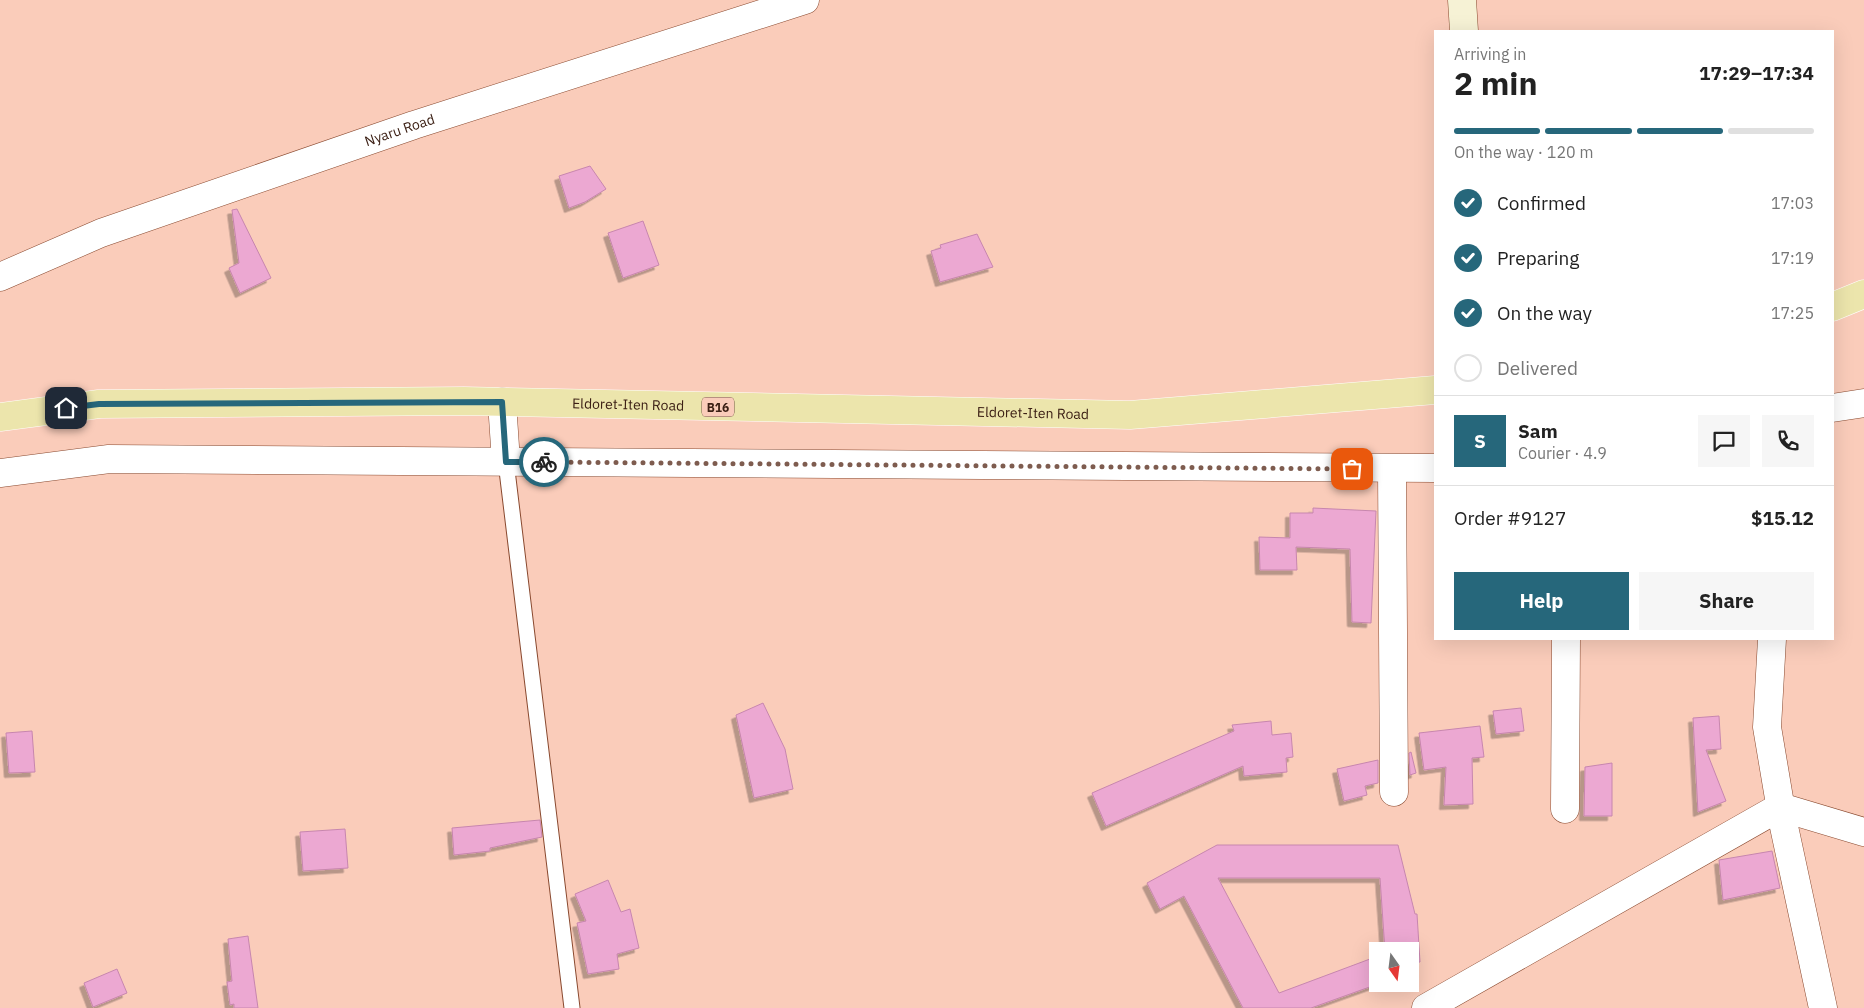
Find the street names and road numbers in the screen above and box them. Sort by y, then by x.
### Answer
street label: Nyaru Road [362,110,437,150]
street label: Eldoret-Iten Road [572,394,684,415]
road number: B16 [702,398,734,417]
street label: Eldoret-Iten Road [977,403,1089,423]

